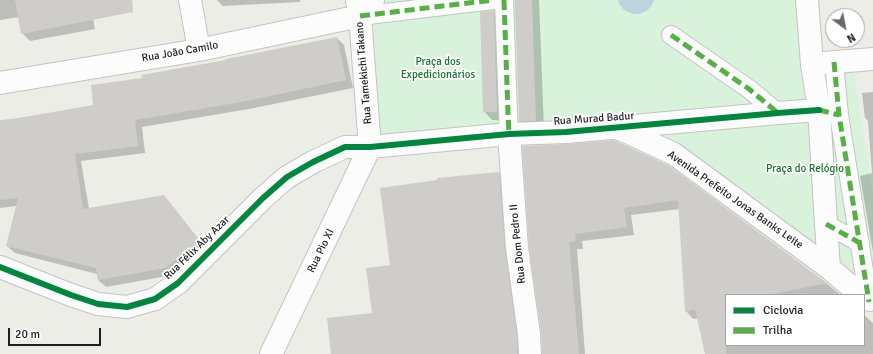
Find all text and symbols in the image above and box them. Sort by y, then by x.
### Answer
north arrow [825,8,865,48]
street label: Rua Tamekichi Takano [353,21,375,125]
text: N [844,30,858,45]
street label: Rua João Camilo [141,39,219,65]
park label: Praça dos Expedicionários [401,55,475,81]
street label: Rua Murad Badur [553,110,635,128]
street label: Avenida Prefeito Jonas Banks Leite [665,148,805,252]
park label: Praça do Relógio [766,162,844,176]
street label: Rua Dom Pedro II [507,203,529,285]
street label: Rua Félix Aby Azar [161,213,233,283]
street label: Rua Pio XI [305,227,337,275]
legend [725,294,865,346]
text: Ciclovia [763,303,803,318]
scale bar [10,320,103,346]
text: Trilha [763,323,792,338]
text: 20 m [15,327,40,342]

